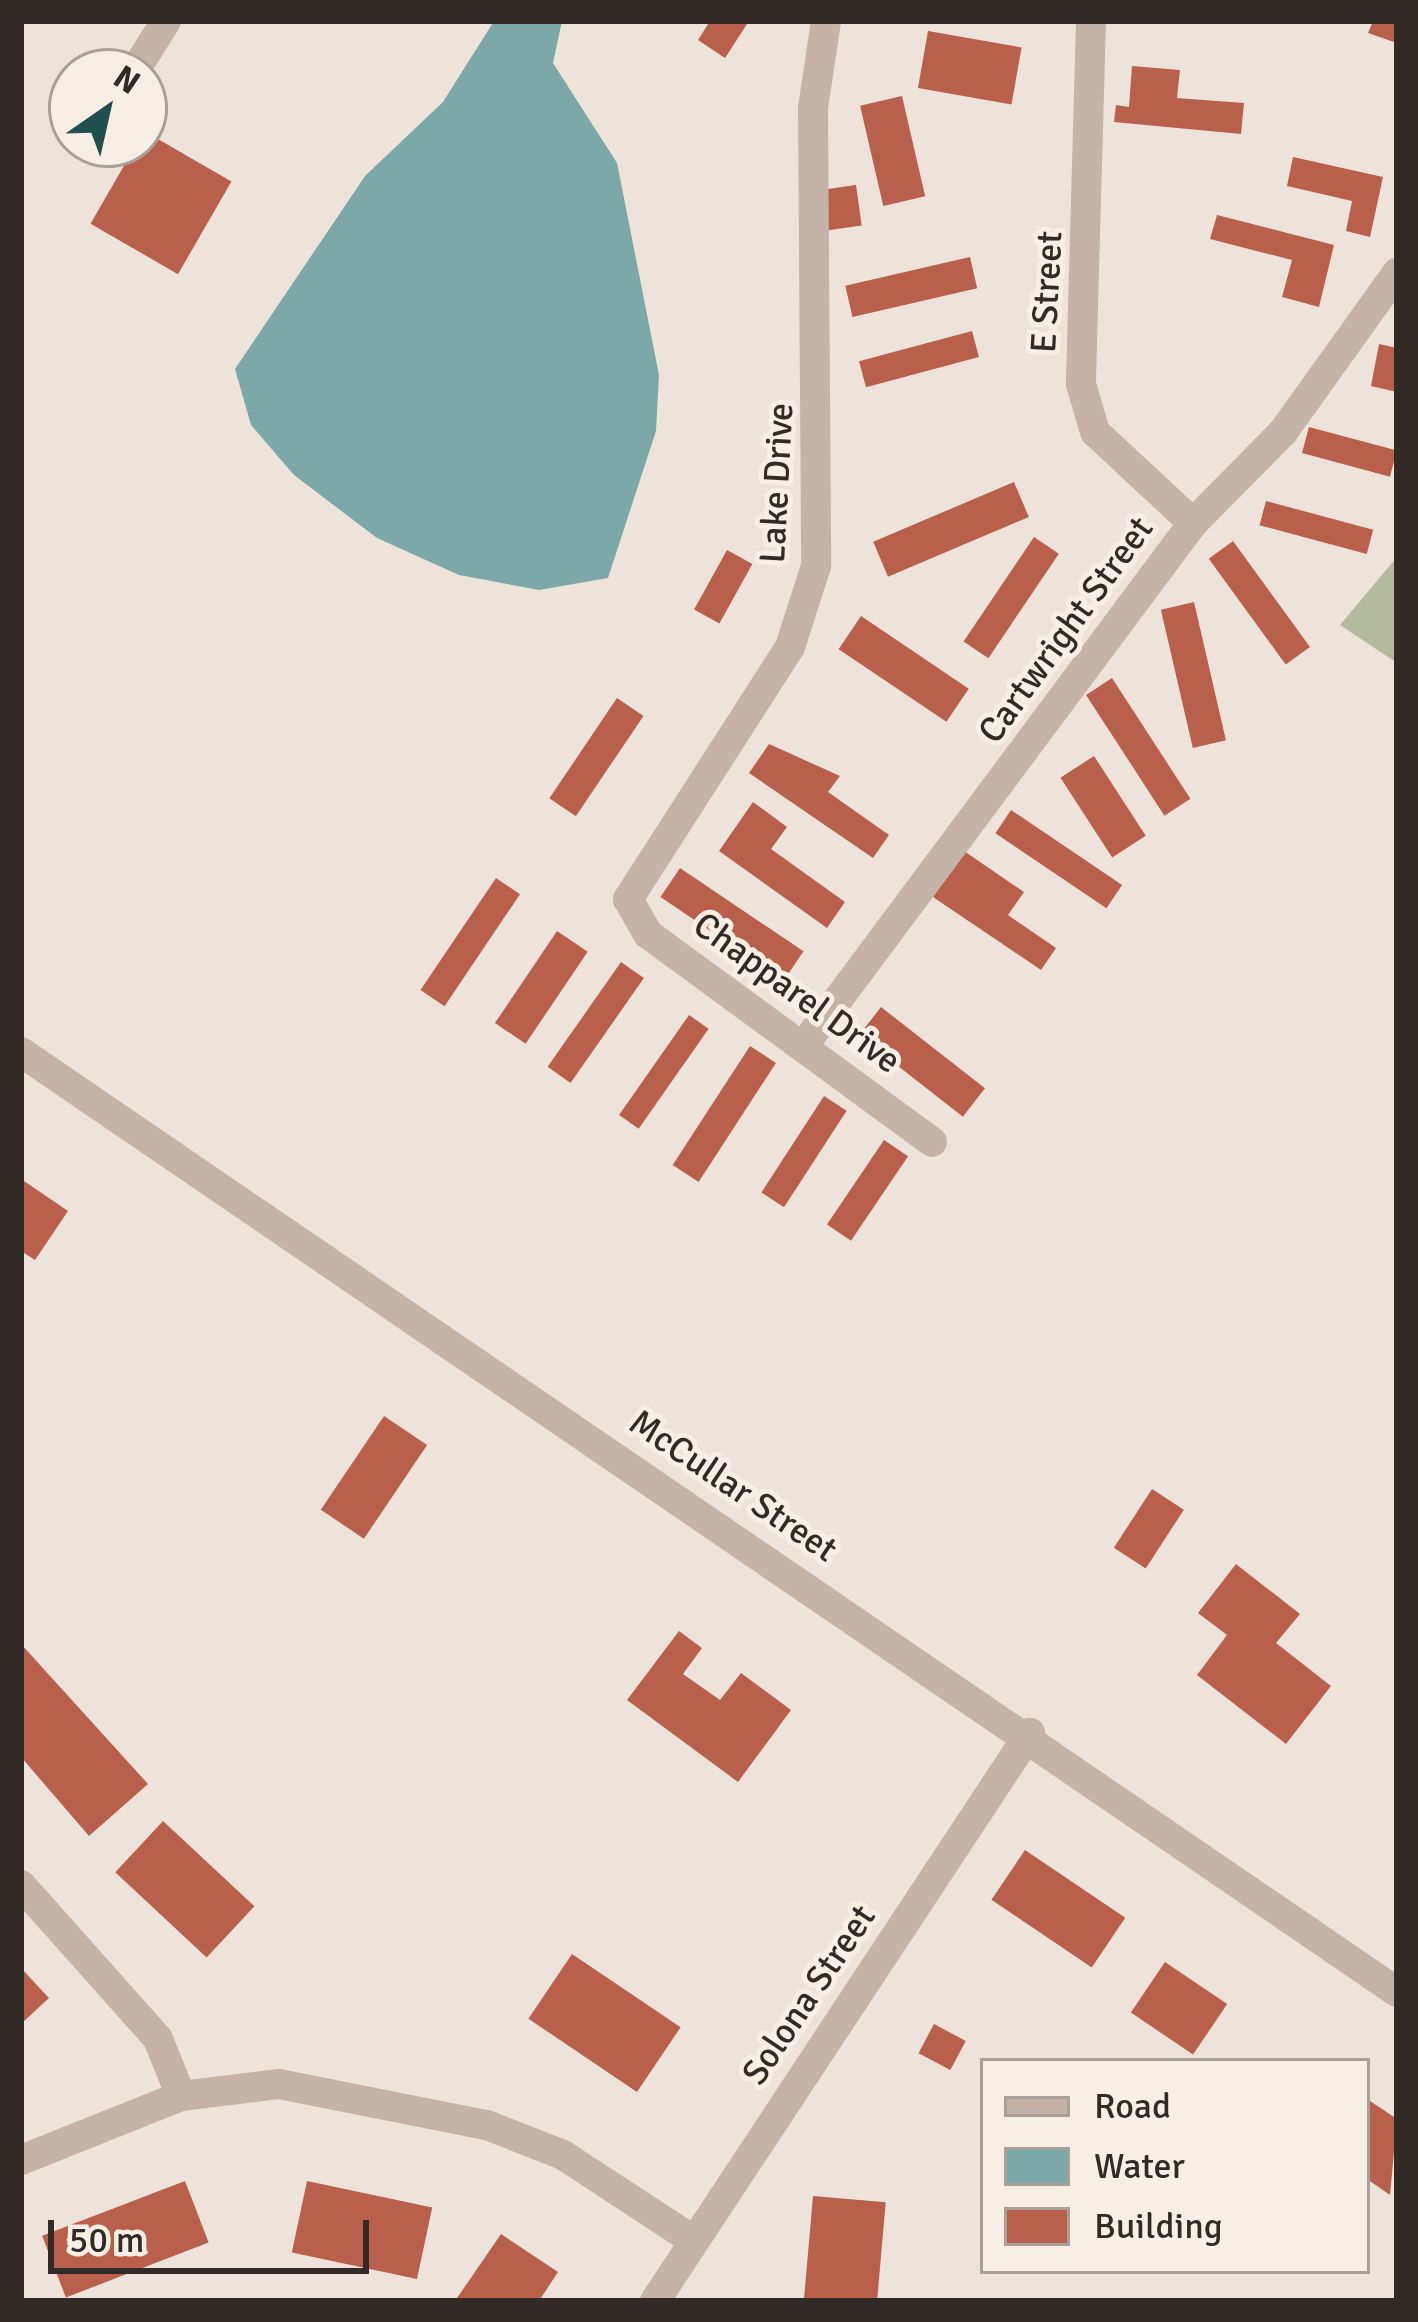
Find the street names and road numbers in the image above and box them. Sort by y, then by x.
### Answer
street label: E Street [1022,230,1072,354]
street label: Lake Drive [751,402,803,564]
street label: Cartwright Street [969,508,1163,752]
street label: Chapparel Drive [685,903,909,1083]
street label: McCullar Street [621,1401,845,1571]
street label: Solona Street [733,1897,885,2093]

